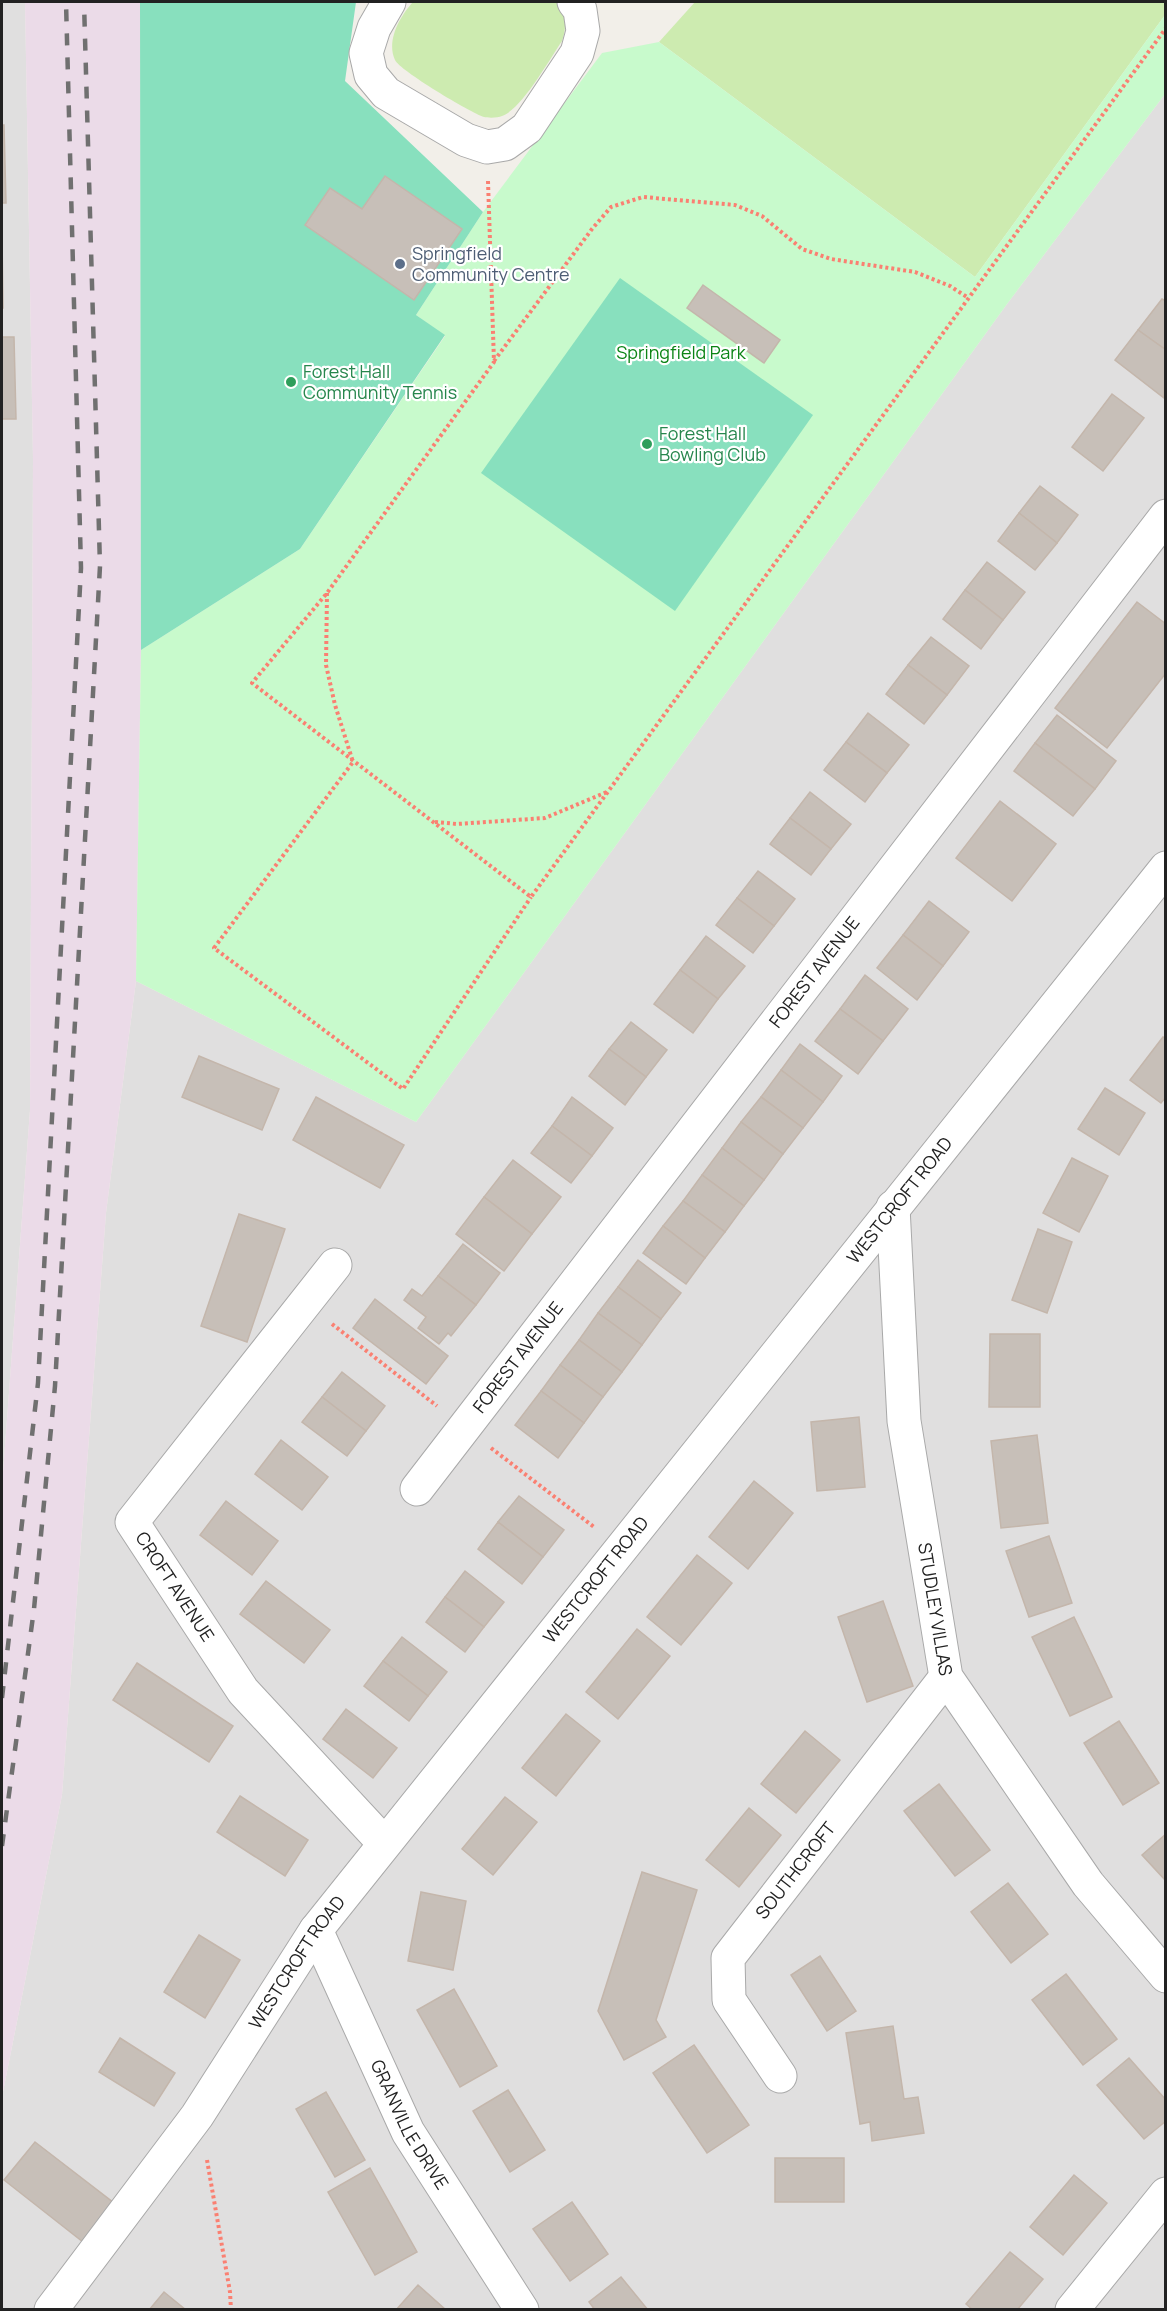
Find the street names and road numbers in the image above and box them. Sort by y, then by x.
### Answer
street label: FOREST AVENUE [763,911,865,1032]
street label: WESTCROFT ROAD [841,1131,957,1268]
street label: FOREST AVENUE [467,1296,568,1418]
street label: WESTCROFT ROAD [537,1511,654,1648]
street label: CROFT AVENUE [131,1527,220,1646]
street label: STUDLEY VILLAS [913,1541,959,1677]
street label: SOUTHCROFT [750,1816,840,1924]
street label: WESTCROFT ROAD [243,1890,350,2033]
street label: GRANVILLE DRIVE [366,2056,455,2194]

